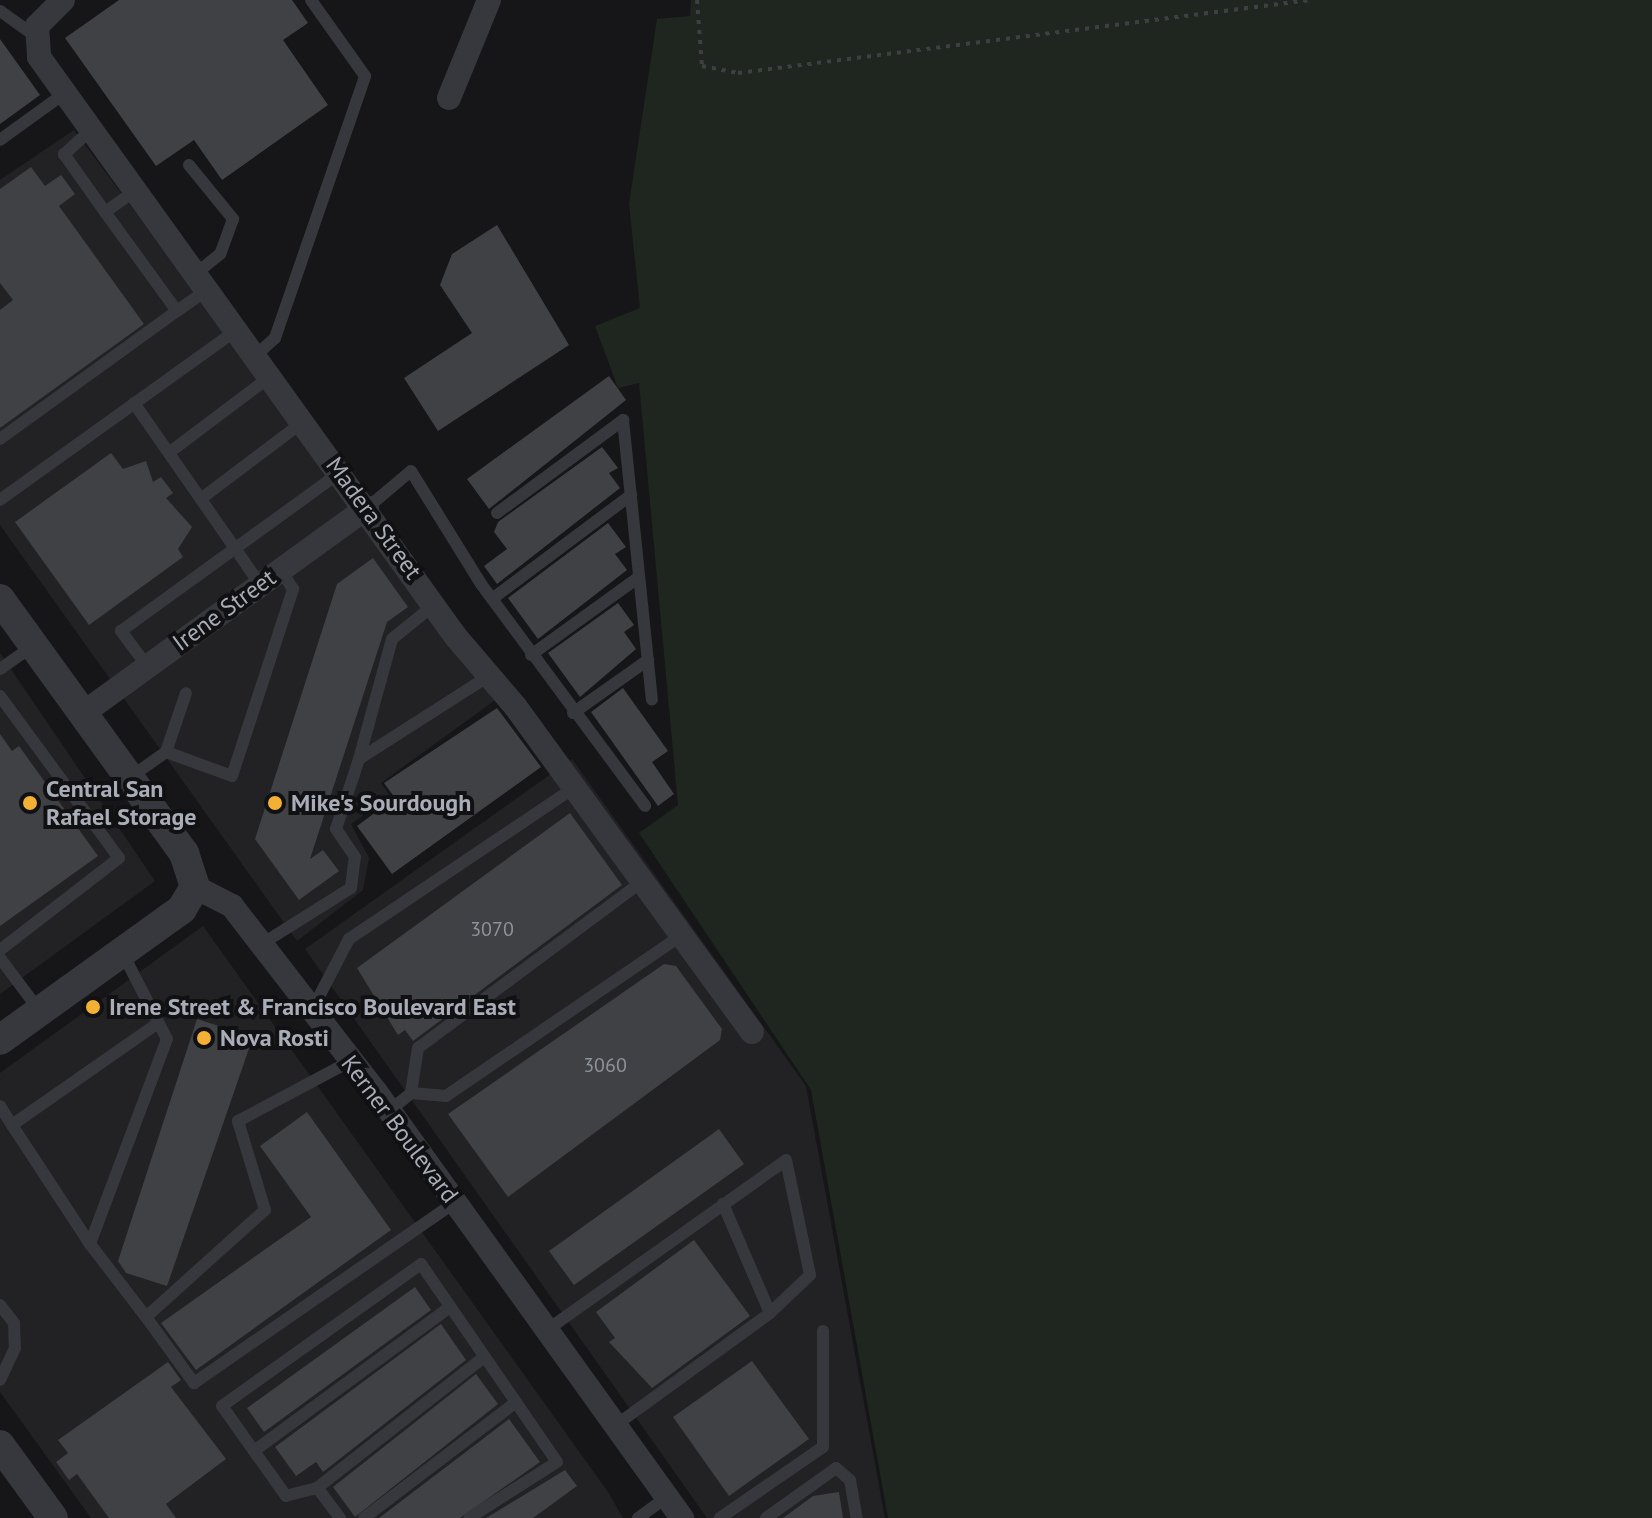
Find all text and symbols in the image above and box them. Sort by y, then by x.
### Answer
street label: Madera Street [320,451,428,585]
street label: Irene Street [167,563,281,657]
place label: Central San Rafael Storage [46,775,197,831]
place label: Mike's Sourdough [291,789,471,817]
marker: Central San Rafael Storage [21,794,39,812]
marker: Mike's Sourdough [266,794,284,812]
house number: 3070 [470,917,514,941]
place label: Irene Street & Francisco Boulevard East [109,993,516,1021]
marker: Irene Street & Francisco Boulevard East [84,998,102,1016]
place label: Nova Rosti [220,1024,329,1052]
marker: Nova Rosti [195,1029,213,1047]
street label: Kerner Boulevard [335,1050,465,1208]
house number: 3060 [583,1053,627,1077]

